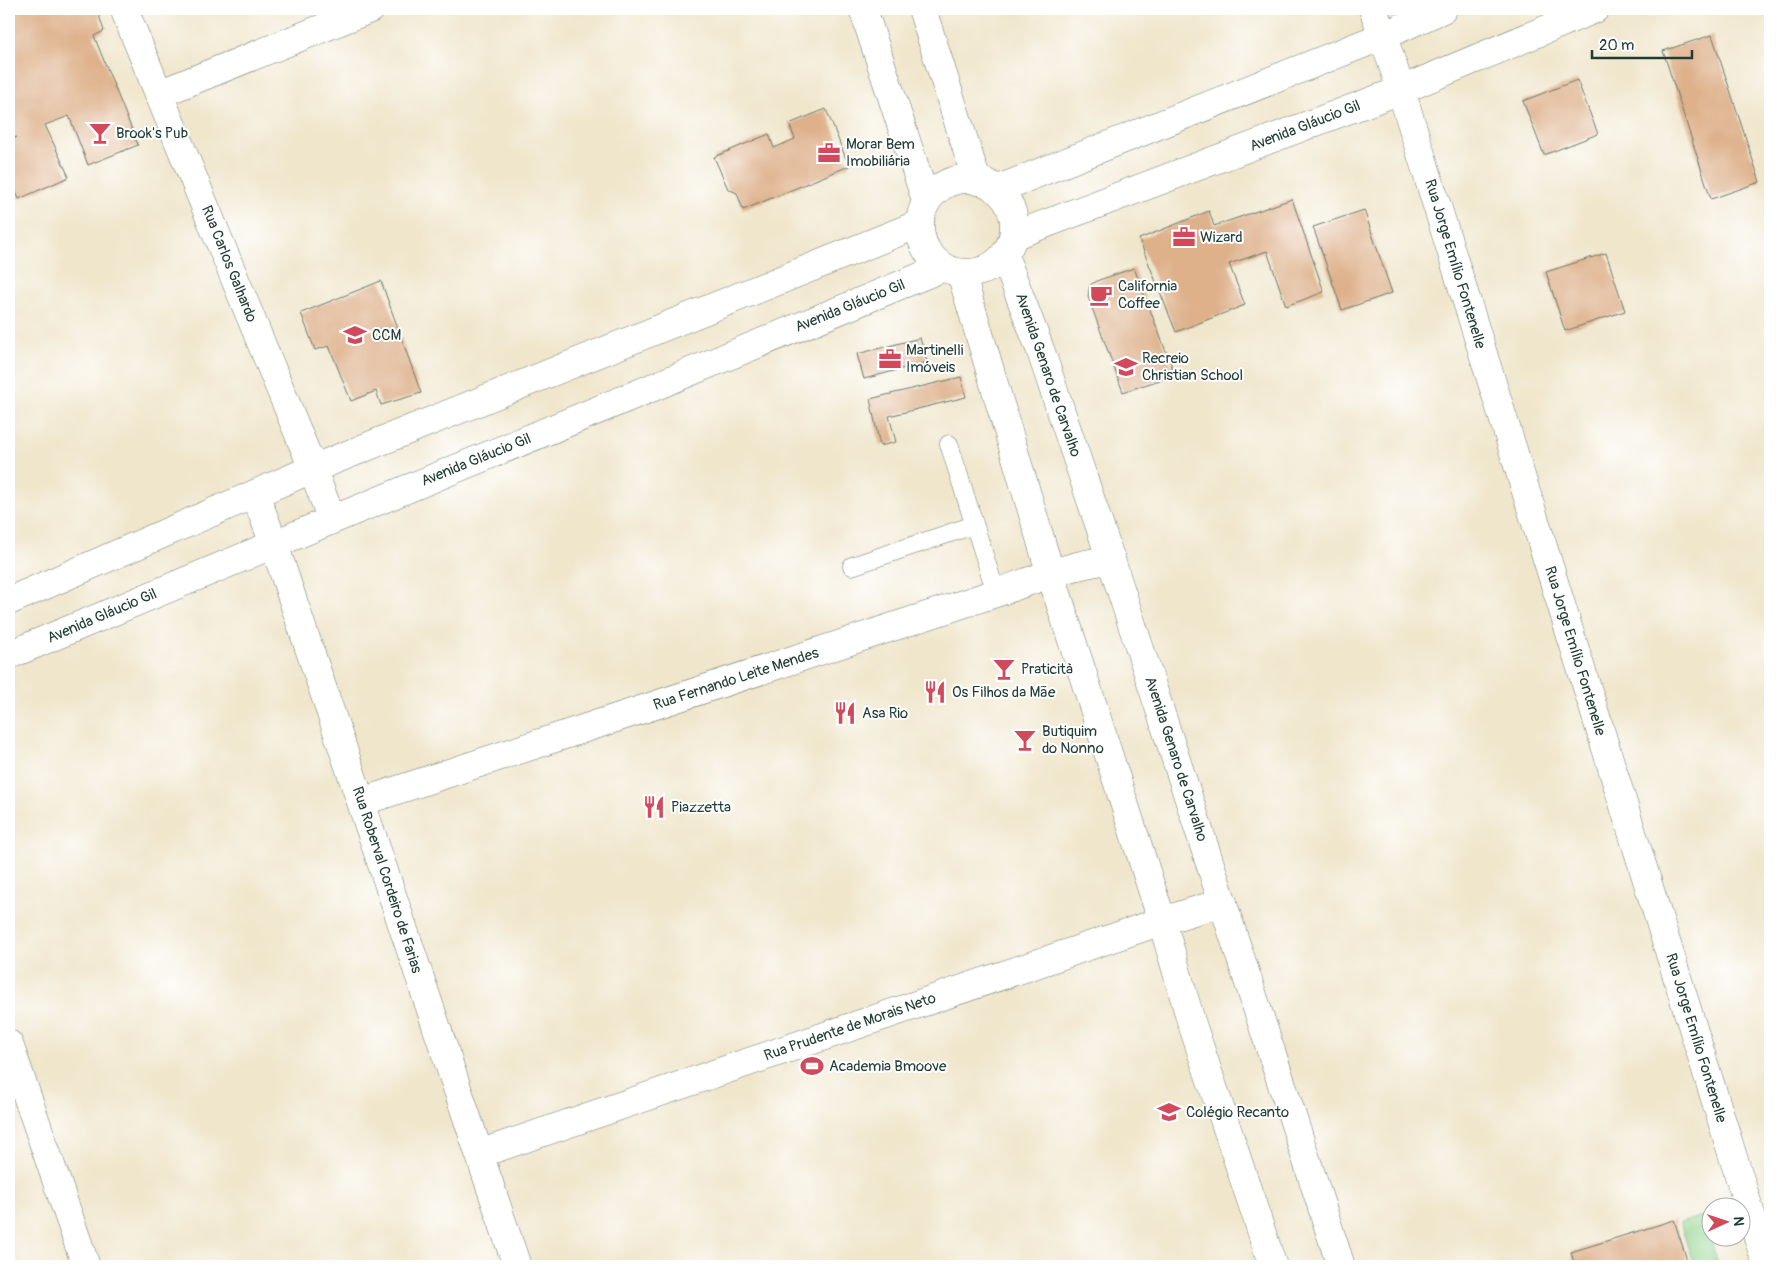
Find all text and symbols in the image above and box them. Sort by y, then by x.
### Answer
scale bar [1592,28,1692,60]
text: 20 m [1599,36,1634,55]
street label: Avenida Gláucio Gil [1247,96,1363,156]
bar icon: Brook's Pub [87,120,113,146]
place label: Brook's Pub [116,124,188,143]
place label: Morar Bem Imobiliária [846,135,915,171]
office icon: Morar Bem Imobiliária [816,140,842,166]
street label: Rua Jorge Emílio Fontenelle [1420,177,1490,352]
street label: Rua Carlos Galhardo [197,203,261,325]
office icon: Wizard [1171,224,1197,250]
place label: Wizard [1200,228,1243,247]
street label: Avenida Gláucio Gil [792,275,908,337]
place label: California Coffee [1118,277,1177,313]
cafe icon: California Coffee [1088,282,1114,308]
street label: Avenida Genaro de Carvalho [1011,290,1085,460]
school or university icon: CCM [342,322,368,348]
place label: CCM [372,326,402,345]
place label: Martinelli Imóveis [906,341,964,377]
office icon: Martinelli Imóveis [877,346,903,372]
place label: Recreio Christian School [1142,349,1243,385]
school or university icon: Recreio Christian School [1113,354,1139,380]
street label: Avenida Gláucio Gil [418,429,534,491]
street label: Rua Jorge Emílio Fontenelle [1540,564,1610,739]
street label: Avenida Gláucio Gil [44,584,160,648]
street label: Rua Fernando Leite Mendes [651,643,821,715]
bar icon: Praticità [991,656,1017,682]
place label: Praticità [1021,660,1073,679]
street label: Avenida Genaro de Carvalho [1140,674,1212,844]
restaurant icon: Os Filhos da Mãe [922,679,948,705]
place label: Os Filhos da Mãe [952,683,1056,702]
restaurant icon: Asa Rio [832,700,858,726]
place label: Asa Rio [862,704,908,723]
place label: Butiquim do Nonno [1042,722,1104,758]
bar icon: Butiquim do Nonno [1012,727,1038,753]
street label: Rua Roberval Cordeiro de Farias [348,784,426,976]
restaurant icon: Piazzetta [641,794,667,820]
place label: Piazzetta [671,798,731,817]
street label: Rua Jorge Emílio Fontenelle [1661,951,1731,1126]
street label: Rua Prudente de Morais Neto [762,989,938,1065]
sports icon: Academia Bmoove [799,1053,825,1079]
place label: Academia Bmoove [829,1057,947,1076]
school or university icon: Colégio Recanto [1156,1099,1182,1125]
place label: Colégio Recanto [1186,1103,1289,1122]
north arrow [1702,1198,1752,1248]
text: N [1730,1216,1747,1227]

